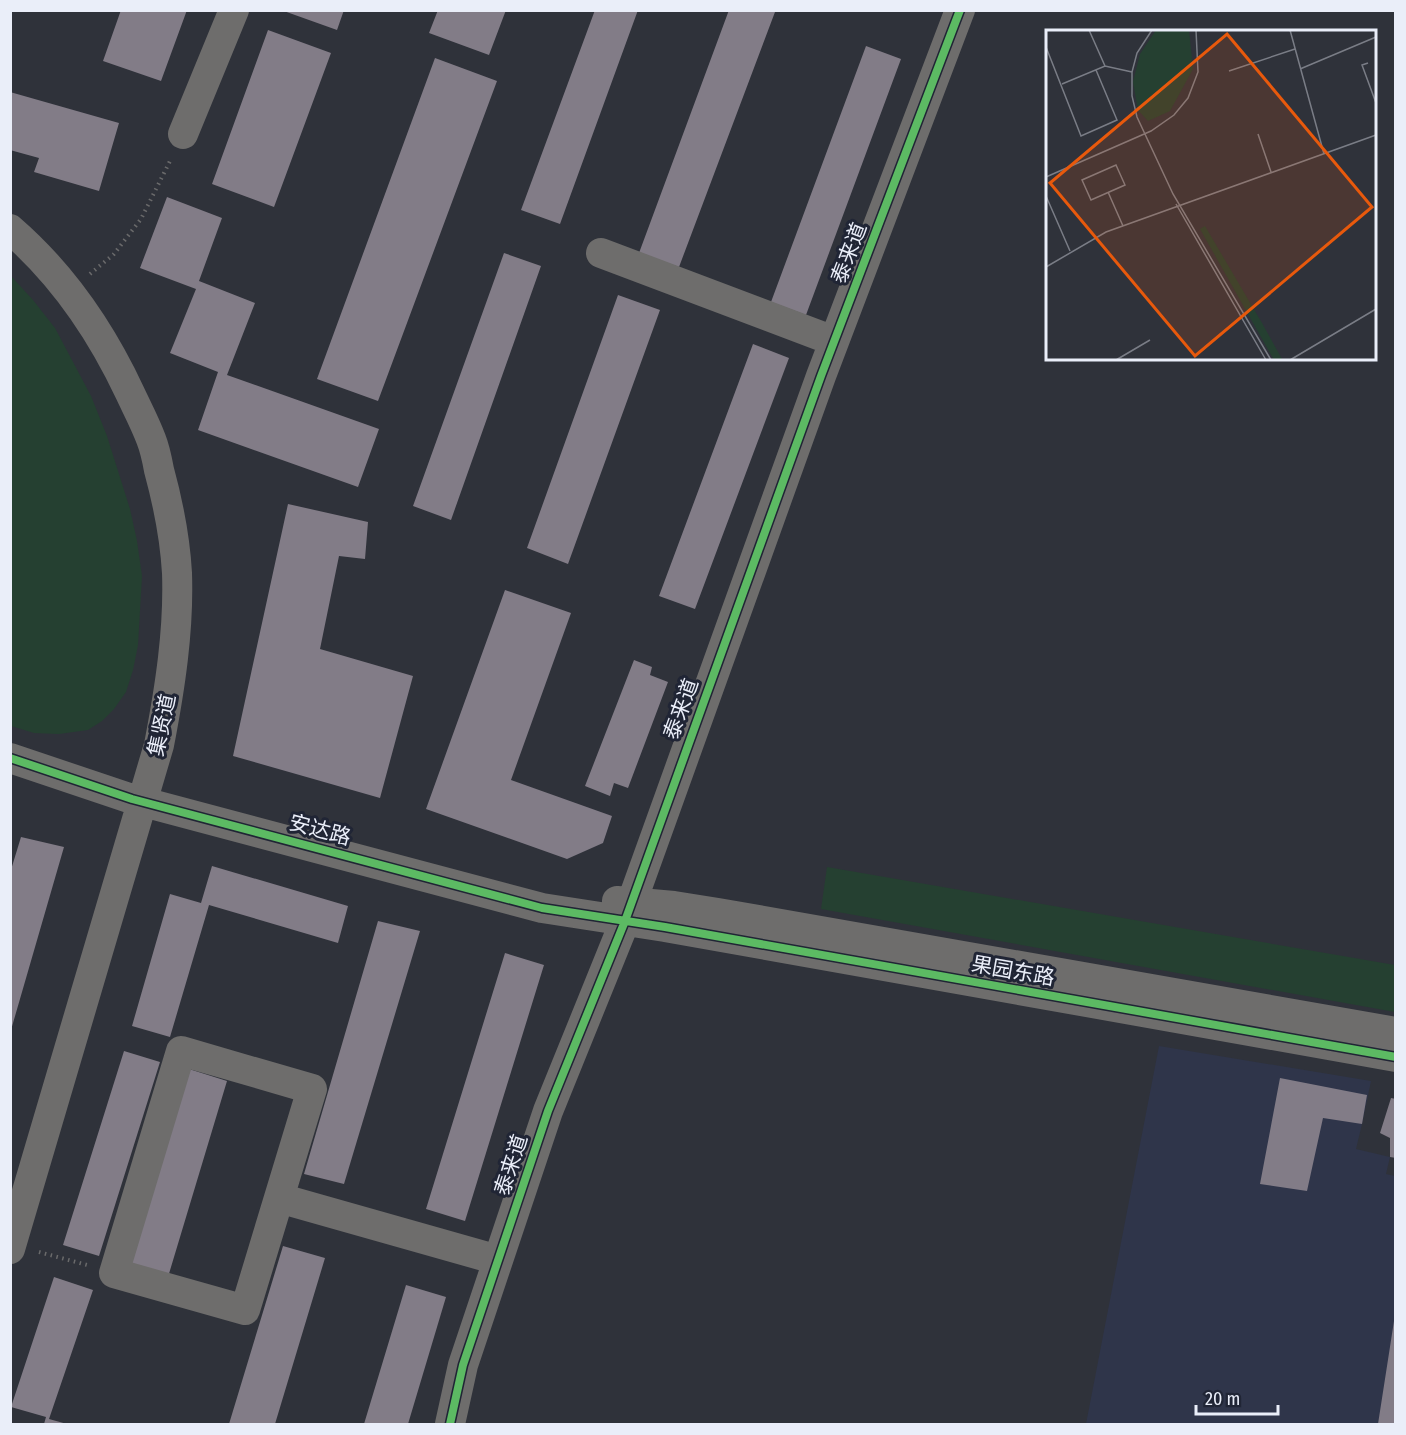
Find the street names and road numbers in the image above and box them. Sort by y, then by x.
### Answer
street label: 泰来道 [826,219,872,287]
street label: 泰来道 [658,675,704,743]
street label: 集贤道 [143,691,181,759]
street label: 安达路 [286,809,354,851]
street label: 果园东路 [969,951,1057,991]
street label: 泰来道 [489,1131,533,1199]

